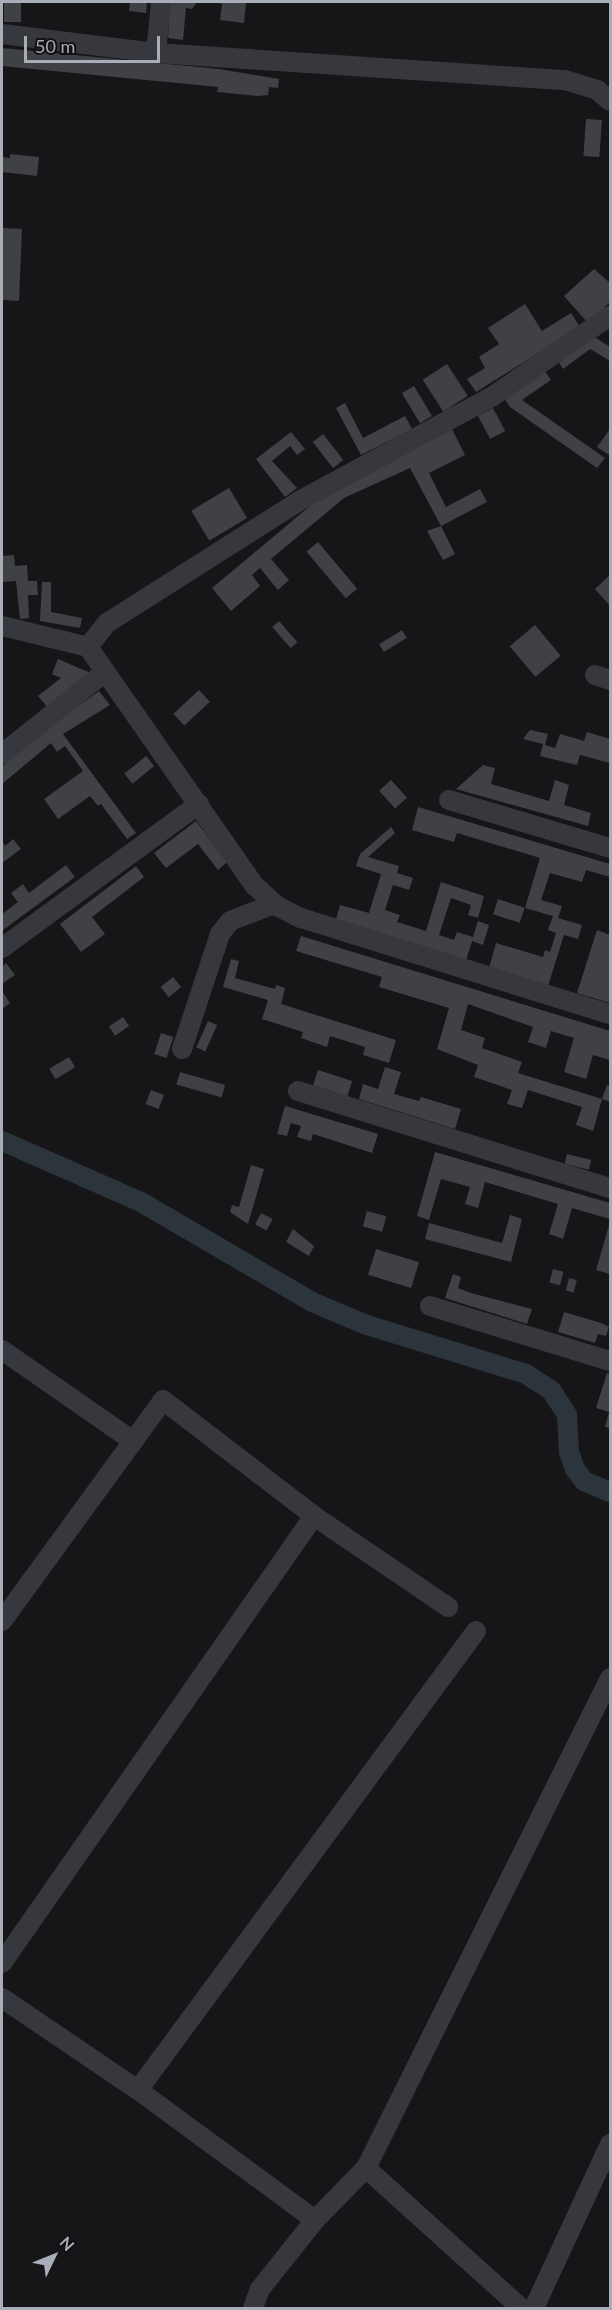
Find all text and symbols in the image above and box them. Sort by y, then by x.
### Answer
scale bar [27,24,164,62]
text: 50 m [35,35,75,57]
north arrow [24,2226,84,2286]
text: N [56,2232,79,2254]

